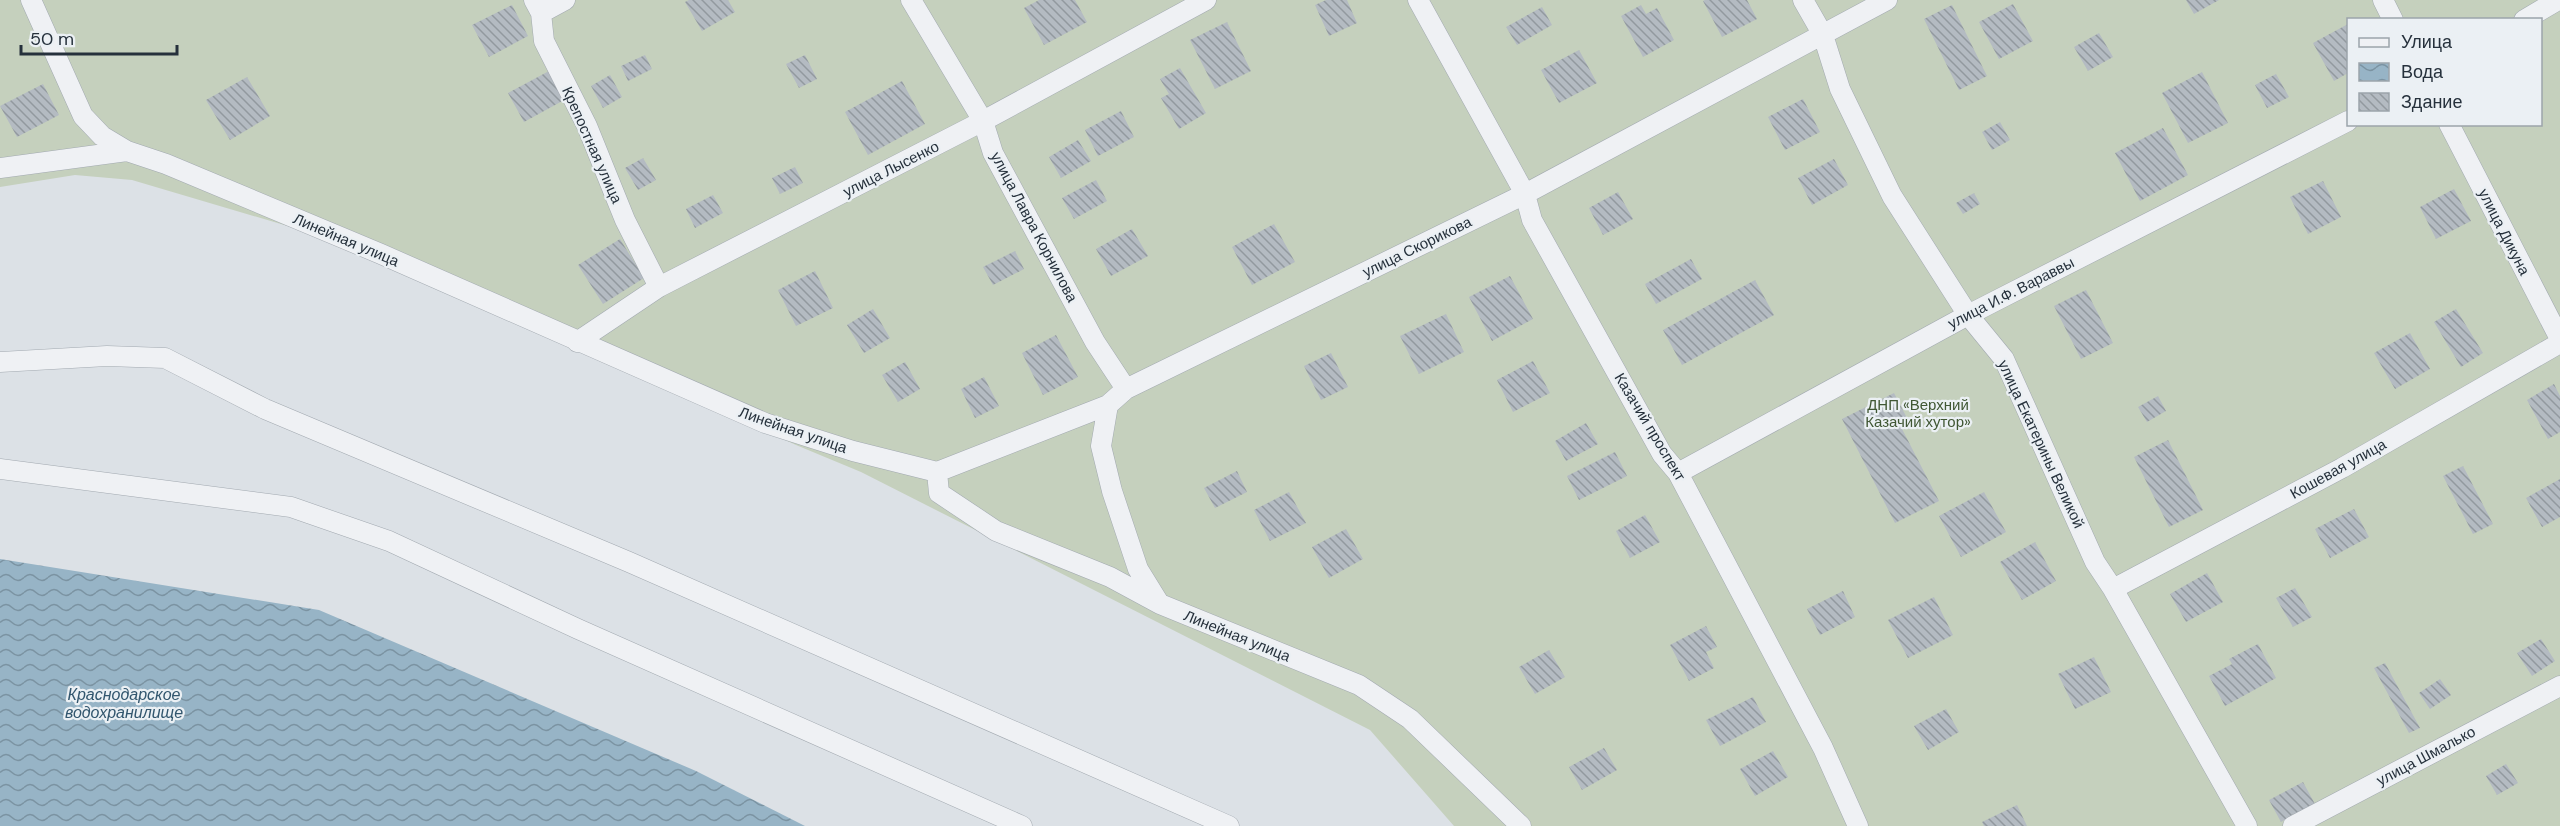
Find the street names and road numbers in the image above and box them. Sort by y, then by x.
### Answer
street label: Крепостная улица [557,83,627,207]
street label: улица Лысенко [840,136,942,202]
street label: улица Лавра Корнилова [986,148,1082,306]
street label: улица Дикуна [2474,185,2535,279]
street label: Линейная улица [290,209,403,272]
street label: улица Скорикова [1359,212,1475,282]
street label: улица И.Ф. Вараввы [1944,253,2078,333]
street label: улица Екатерины Великой [1993,357,2089,531]
street label: Казачий проспект [1610,369,1690,485]
street label: Линейная улица [736,402,850,458]
street label: Кошевая улица [2286,434,2390,504]
street label: Линейная улица [1181,606,1294,667]
street label: улица Шмалько [2373,722,2479,790]

